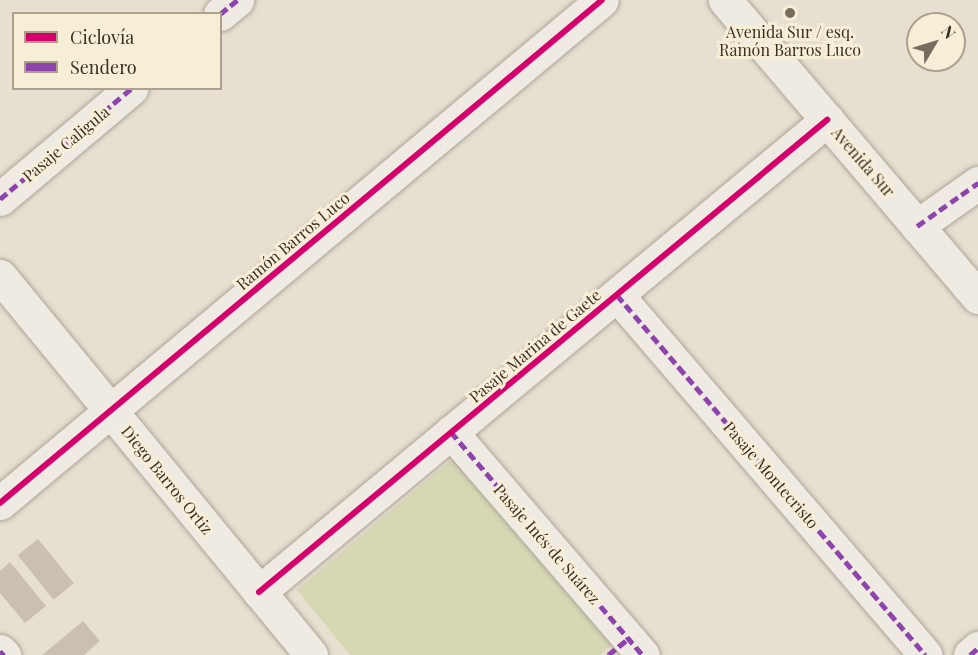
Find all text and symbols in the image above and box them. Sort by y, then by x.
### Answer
marker: Avenida Sur / esq. Ramón Barros Luco [783,6,797,20]
legend [12,12,222,90]
north arrow [906,12,966,72]
text: N [937,21,961,43]
place label: Avenida Sur / esq. Ramón Barros Luco [719,22,861,60]
text: Ciclovía [70,25,134,49]
text: Sendero [70,55,137,79]
street label: Pasaje Caligula [19,102,113,186]
street label: Avenida Sur [827,123,899,201]
street label: Ramón Barros Luco [232,188,354,294]
street label: Pasaje Marina de Gaete [465,285,605,407]
street label: Pasaje Montecristo [719,418,823,532]
street label: Diego Barros Ortiz [117,422,217,538]
street label: Pasaje Inés de Suárez [490,480,604,608]

